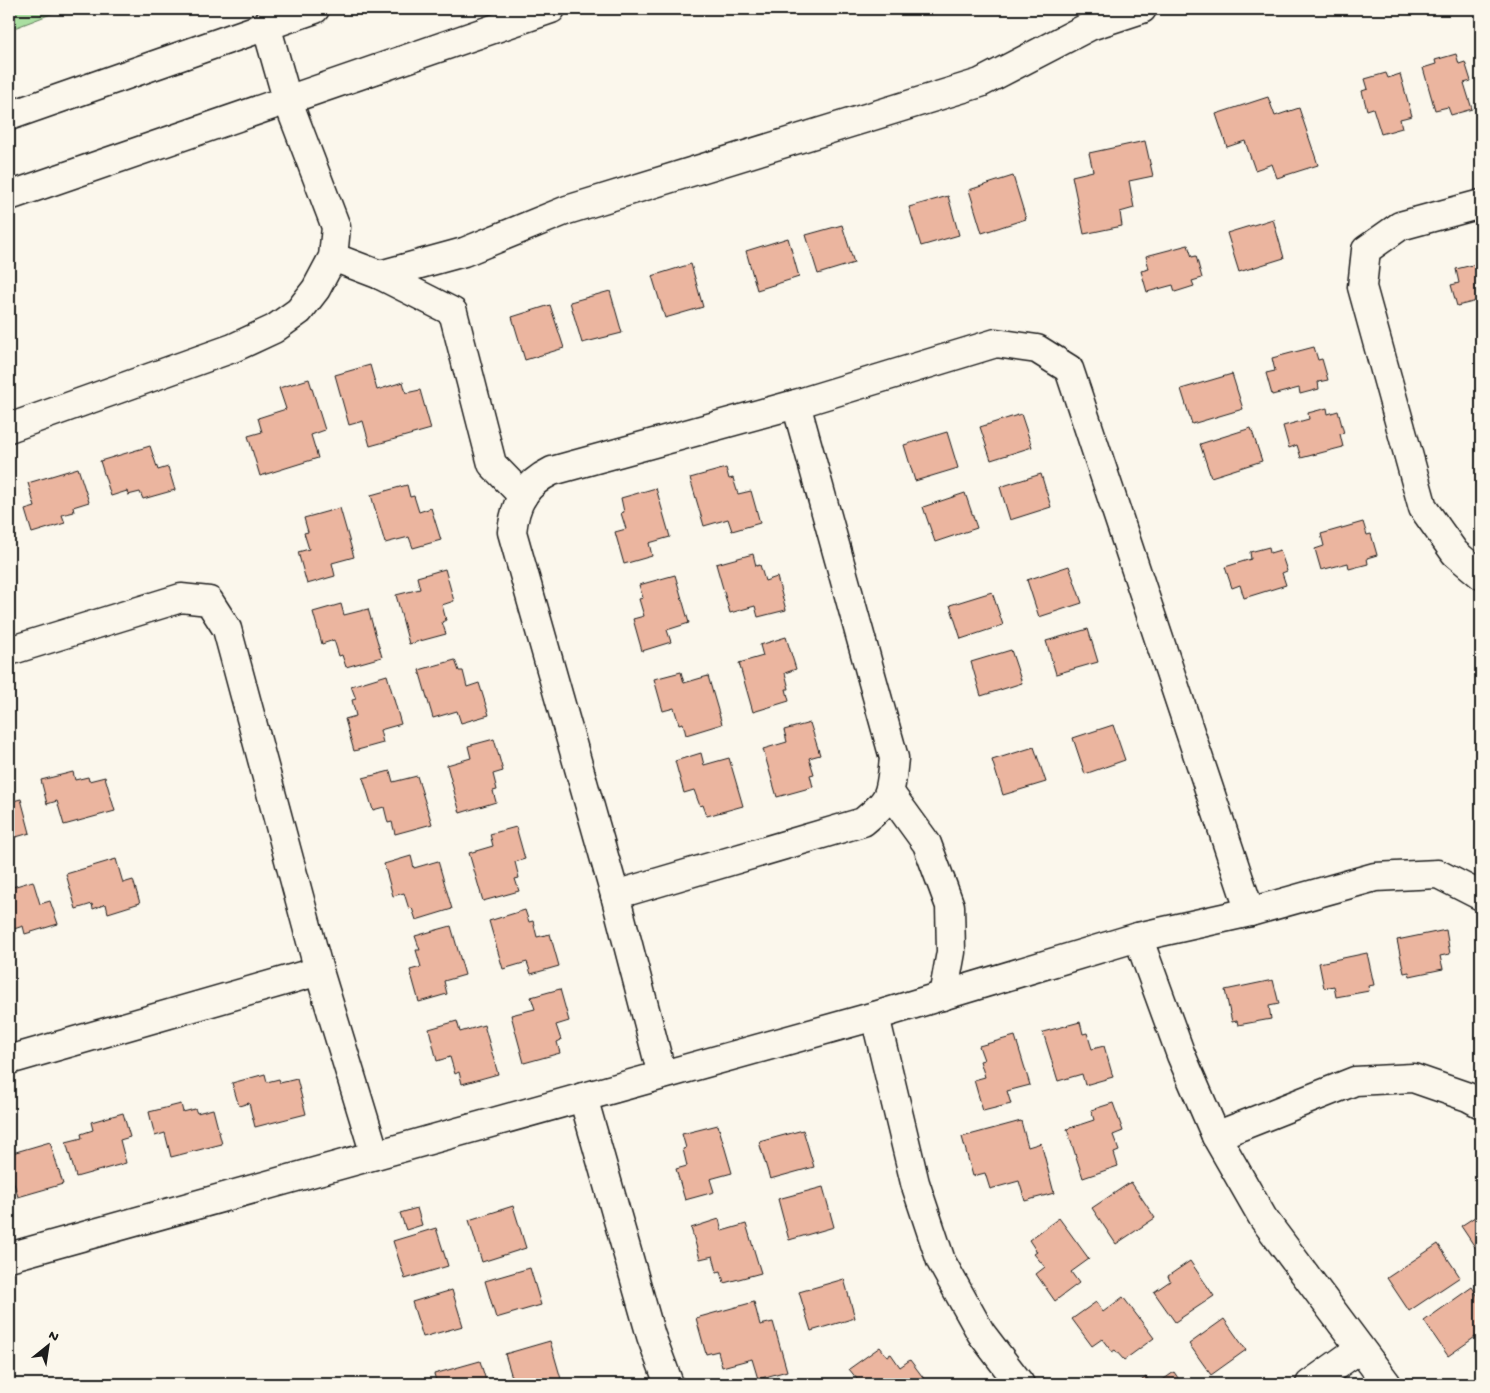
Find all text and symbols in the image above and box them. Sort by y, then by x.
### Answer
north arrow [22,1320,72,1370]
text: N [45,1327,61,1347]

